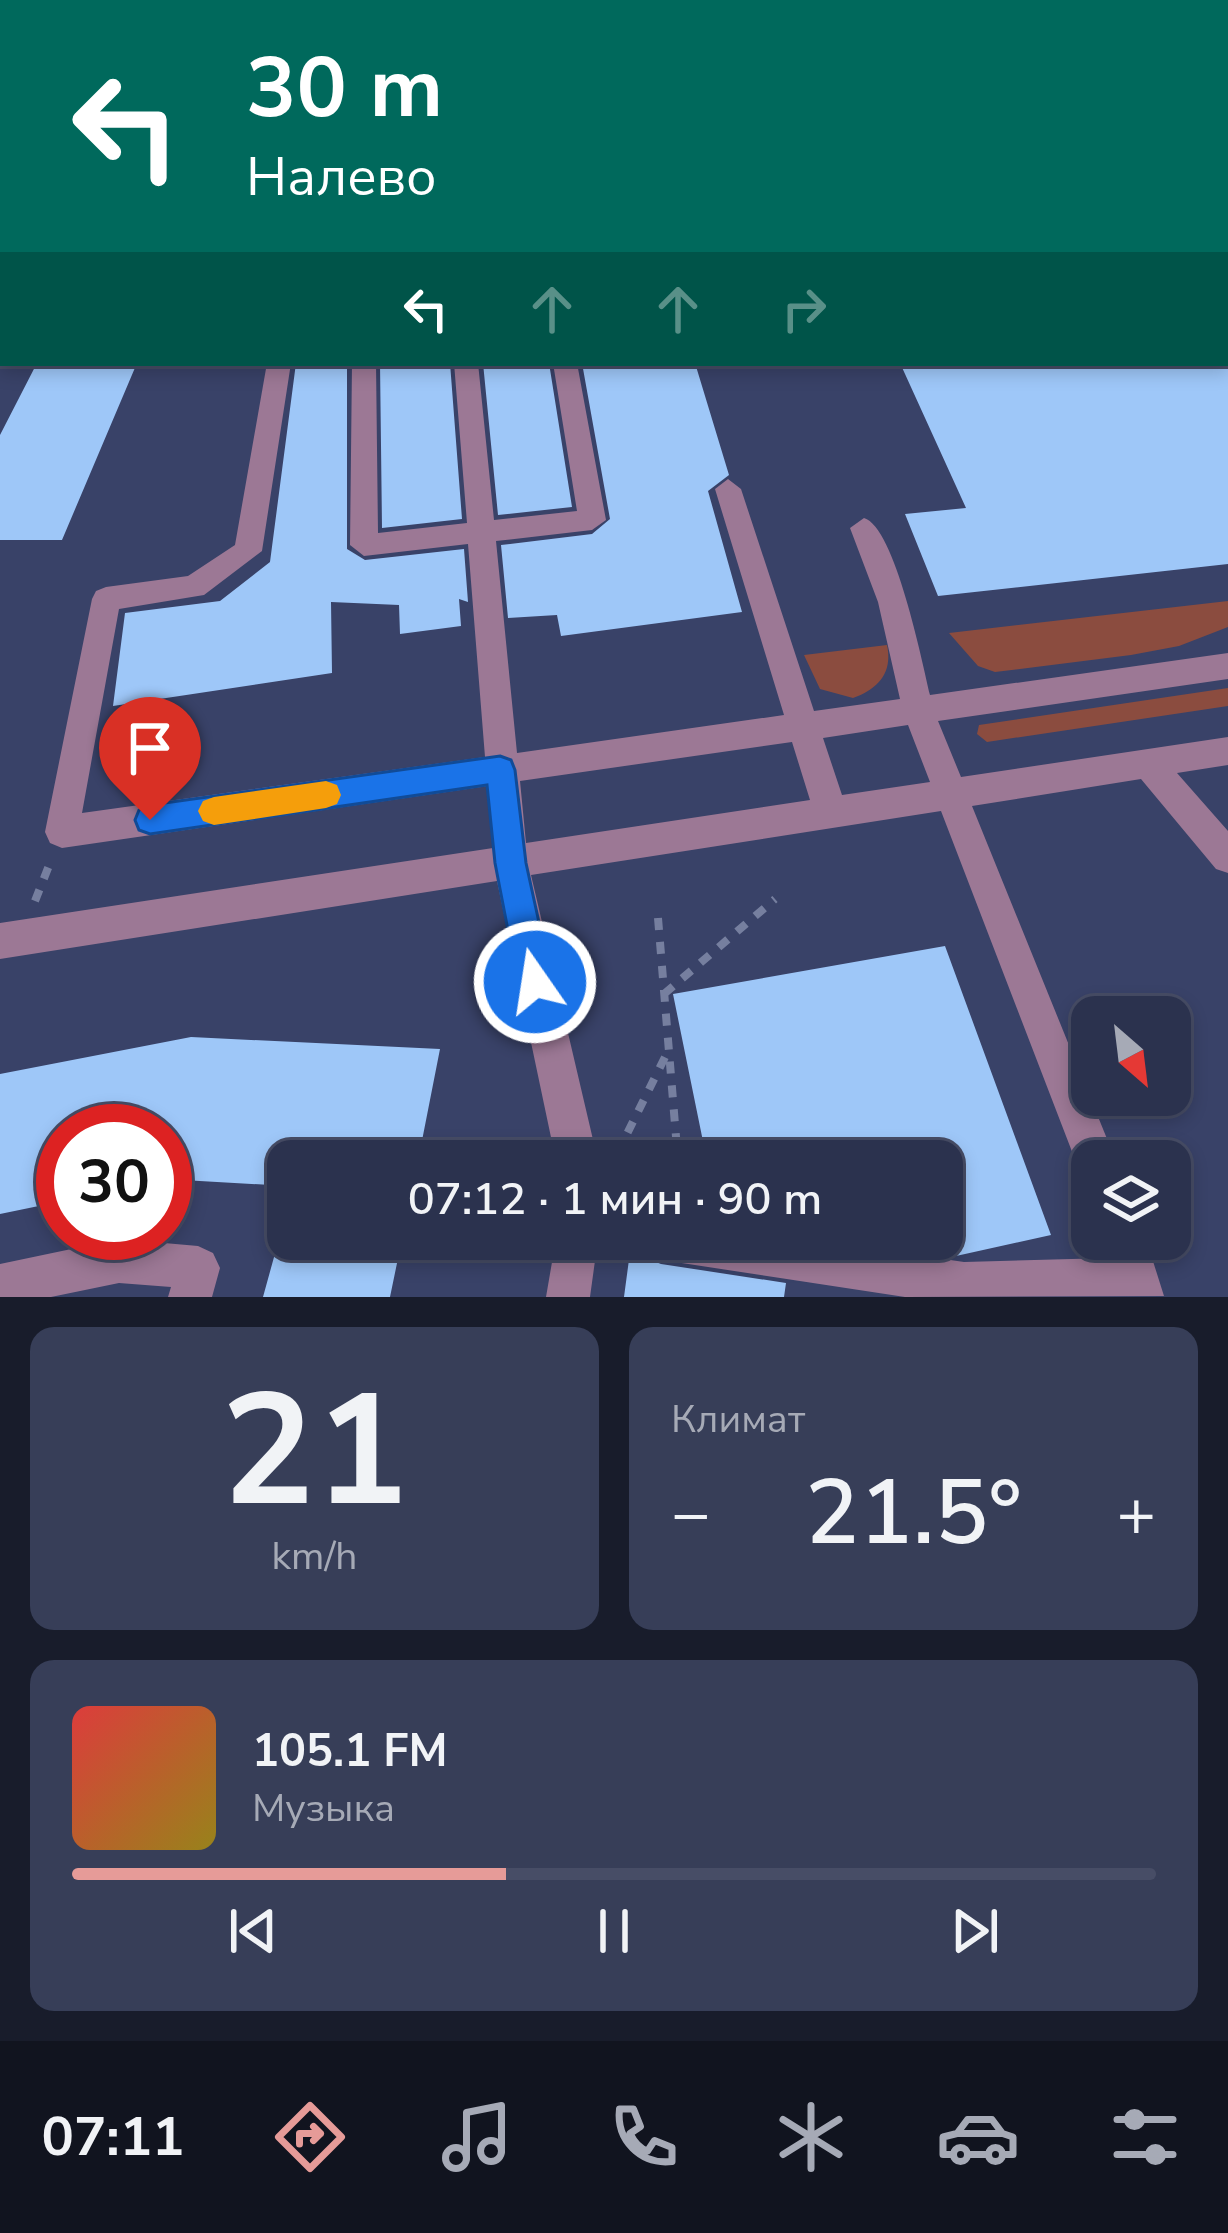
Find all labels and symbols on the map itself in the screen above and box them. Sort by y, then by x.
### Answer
pin [99,697,201,820]
position arrow [472,919,598,1045]
north arrow [1071,996,1191,1116]
speed limit sign: 30 [36,1104,192,1260]

